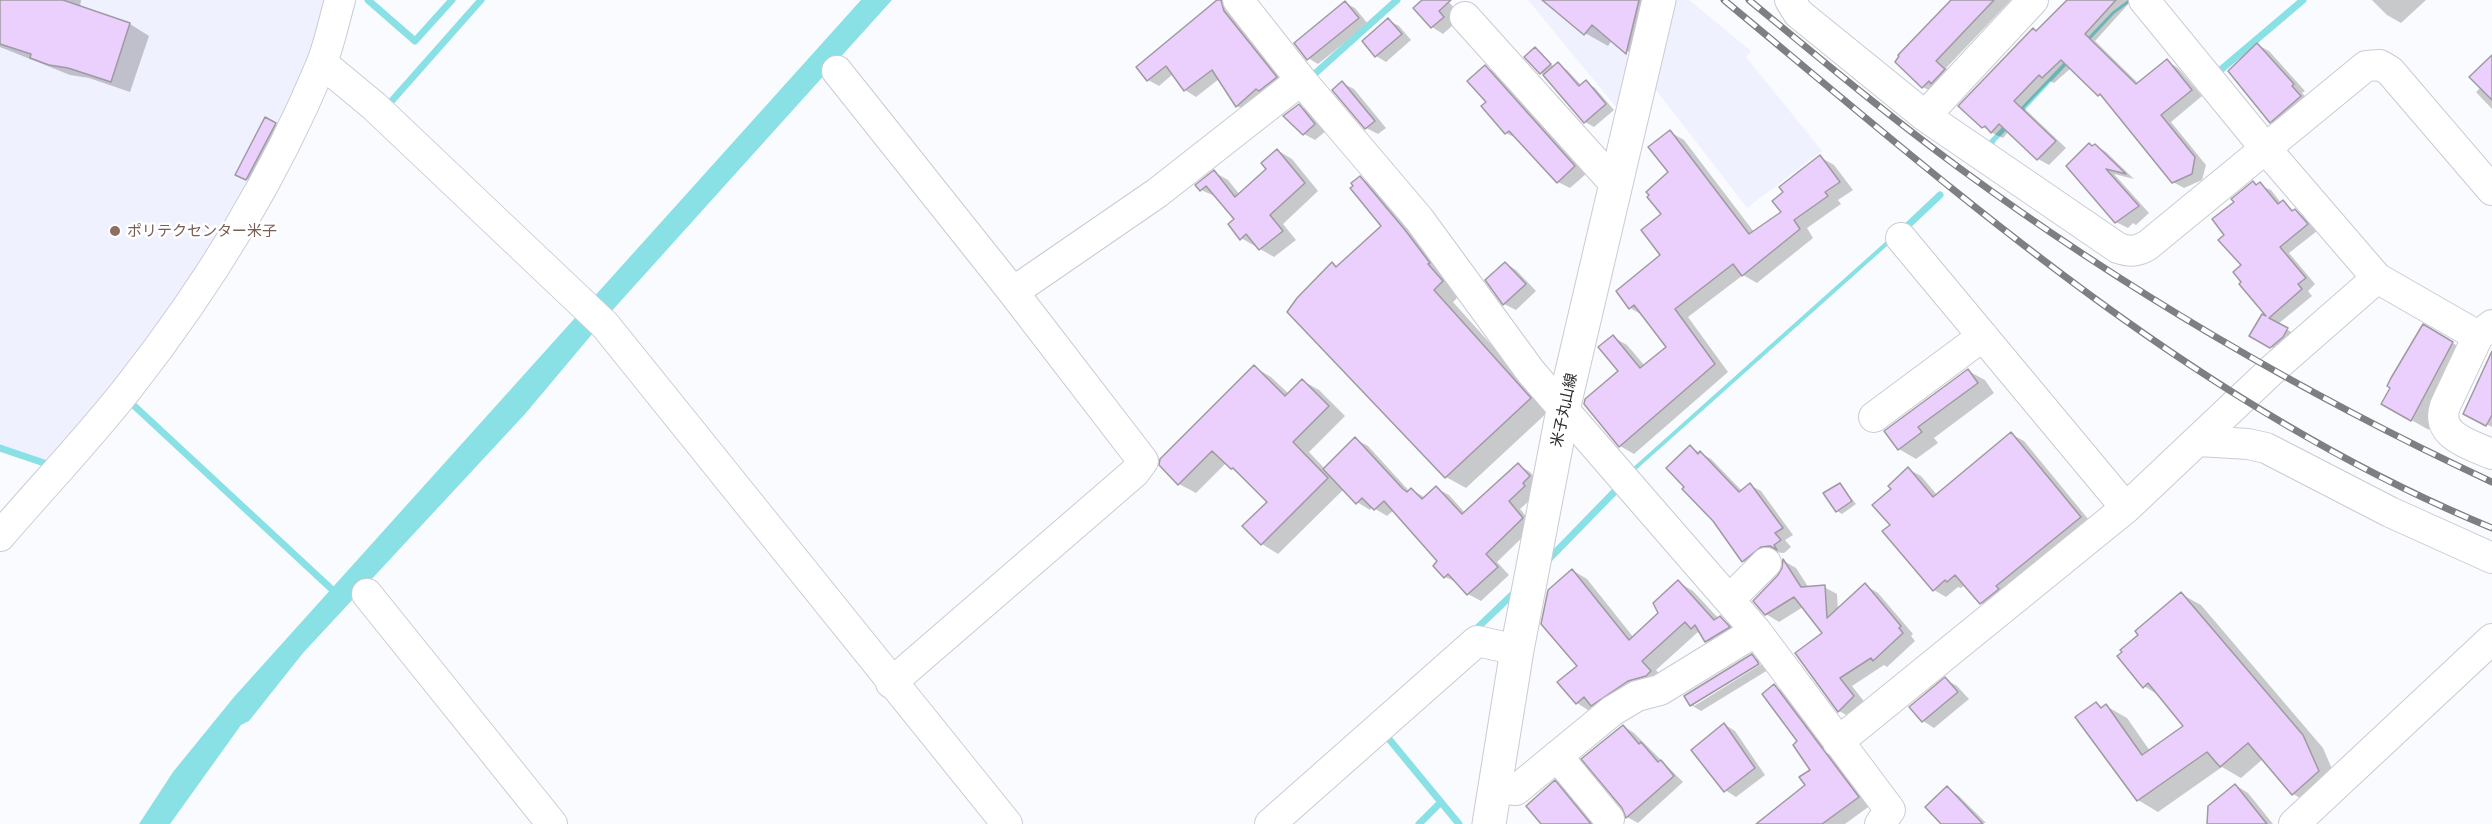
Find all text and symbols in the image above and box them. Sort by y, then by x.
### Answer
place label: ポリテクセンター米子 [127,222,277,240]
marker: ポリテクセンター米子 [108,224,122,238]
street label: 米子丸山線 [1547,371,1581,449]

